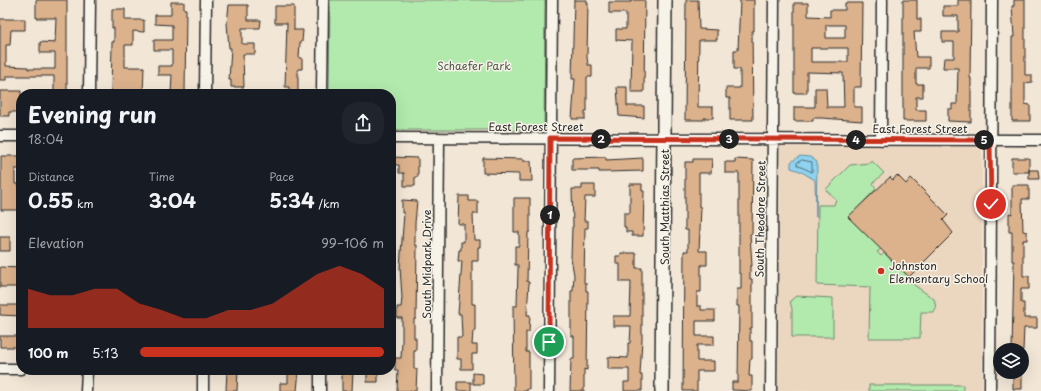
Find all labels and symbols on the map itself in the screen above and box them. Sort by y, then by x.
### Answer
park label: Schaefer Park [437,57,511,74]
street label: East Forest Street [488,118,584,135]
street label: East Forest Street [872,120,968,137]
pin: 2 [591,129,611,149]
pin: 3 [719,129,739,149]
pin: 4 [846,130,866,150]
pin: 5 [974,130,994,150]
street label: South Matthias Street [656,148,673,265]
street label: South Theodore Street [750,160,770,278]
pin [974,187,1008,221]
pin: 1 [540,205,560,225]
street label: South Midpark Drive [418,209,435,319]
place label: Johnston Elementary School [889,257,988,287]
marker: Johnston Elementary School [876,266,886,276]
pin [532,325,566,359]

